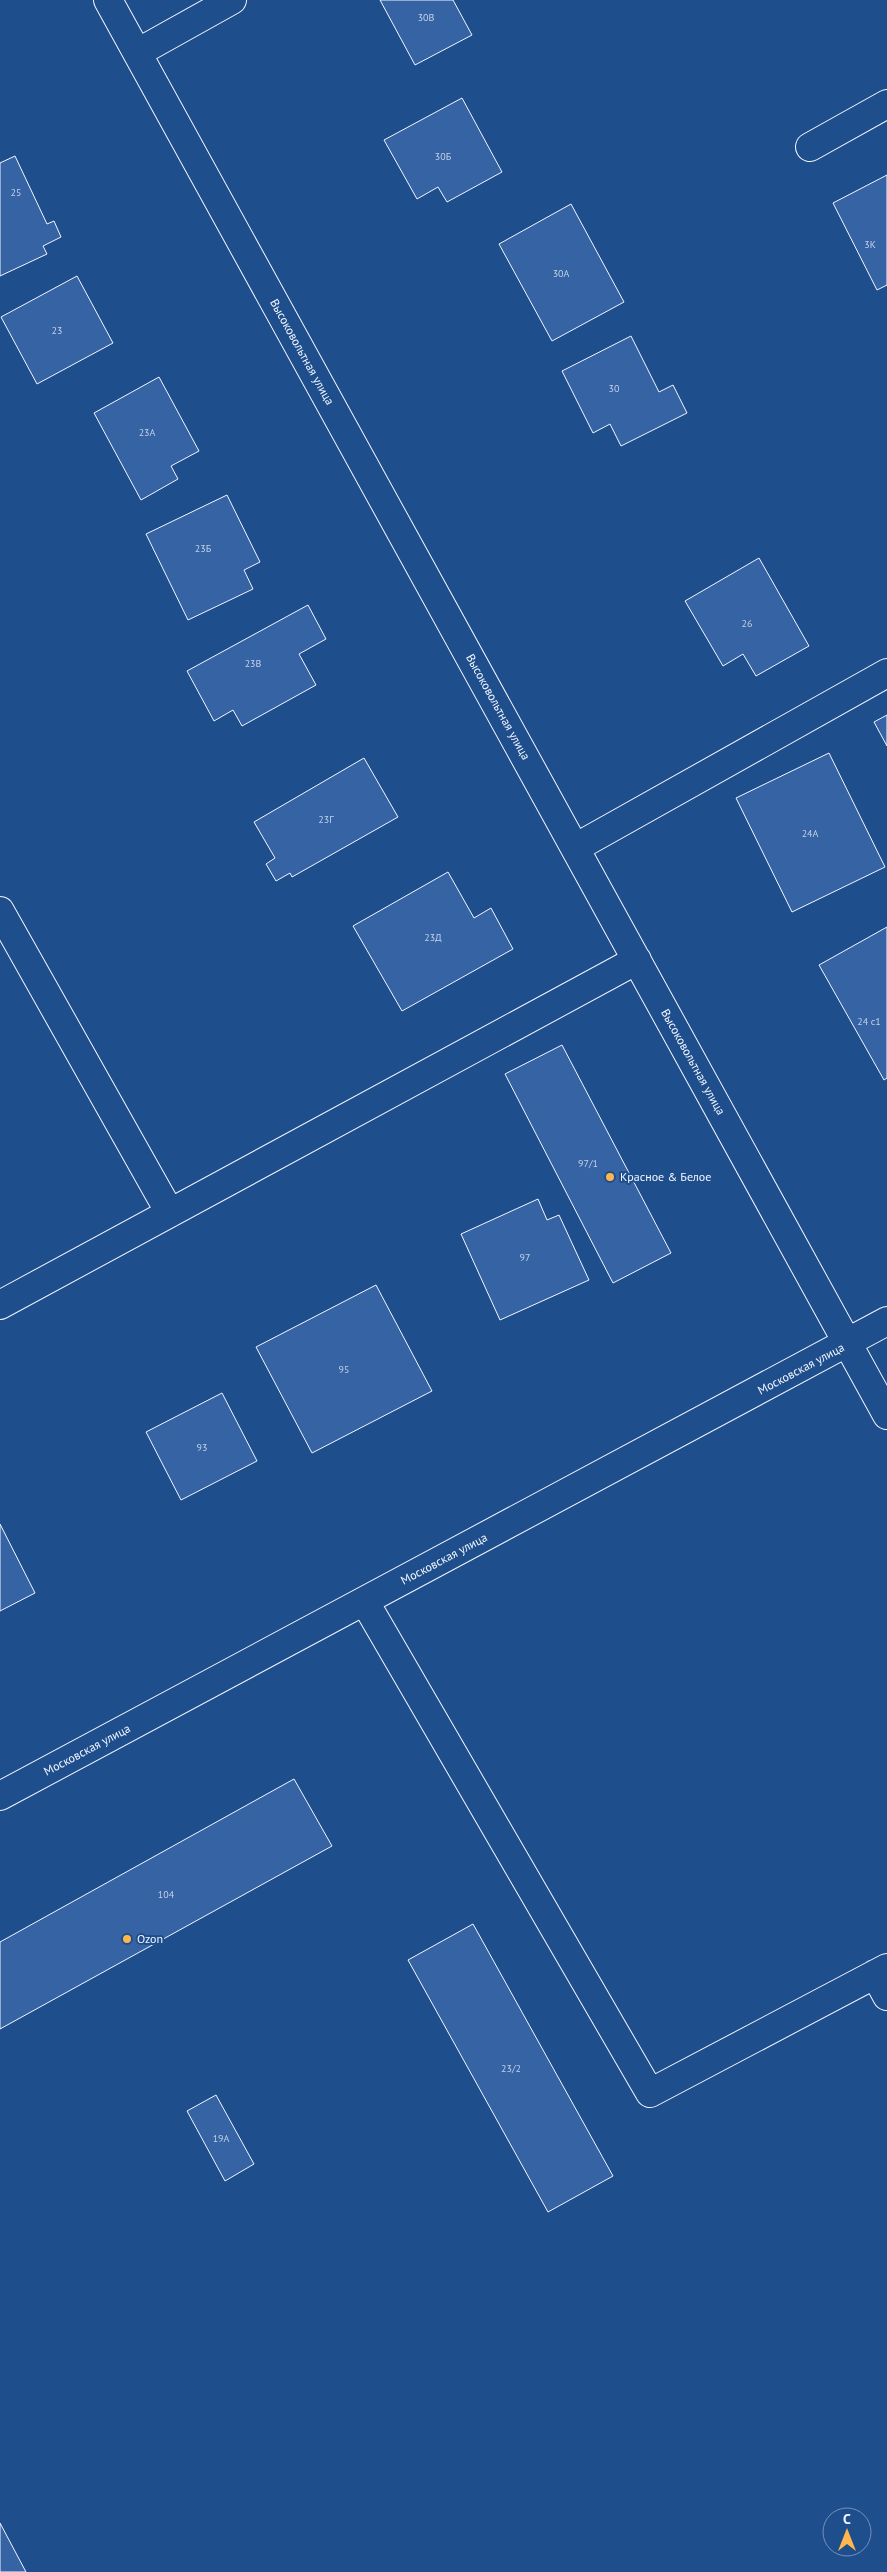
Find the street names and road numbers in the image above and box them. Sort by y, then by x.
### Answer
street label: Высоковольтная улица [267,296,338,407]
street label: Высоковольтная улица [463,651,534,762]
street label: Высоковольтная улица [658,1006,729,1117]
street label: Московская улица [755,1339,847,1398]
street label: Московская улица [398,1529,490,1588]
street label: Московская улица [41,1720,133,1779]

